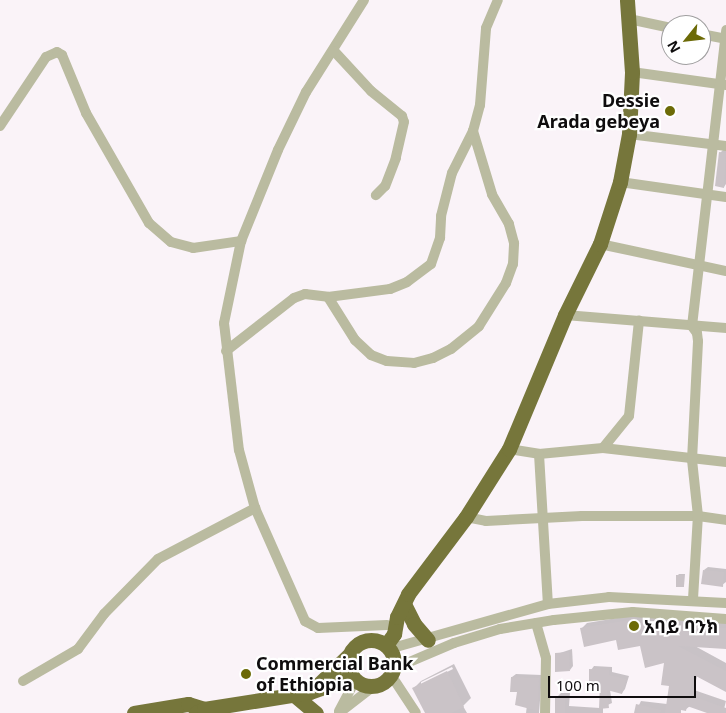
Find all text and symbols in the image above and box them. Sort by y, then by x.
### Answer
north arrow [661,15,711,65]
text: N [662,37,684,57]
place label: Dessie Arada gebeya [537,90,660,132]
marker: Dessie Arada gebeya [664,105,676,117]
place label: አባይ ባንክ [644,615,718,637]
marker: አባይ ባንክ [628,620,640,632]
place label: Commercial Bank of Ethiopia [256,653,413,696]
scale bar [551,666,698,698]
marker: Commercial Bank of Ethiopia [240,668,252,680]
text: 100 m [556,675,600,695]

